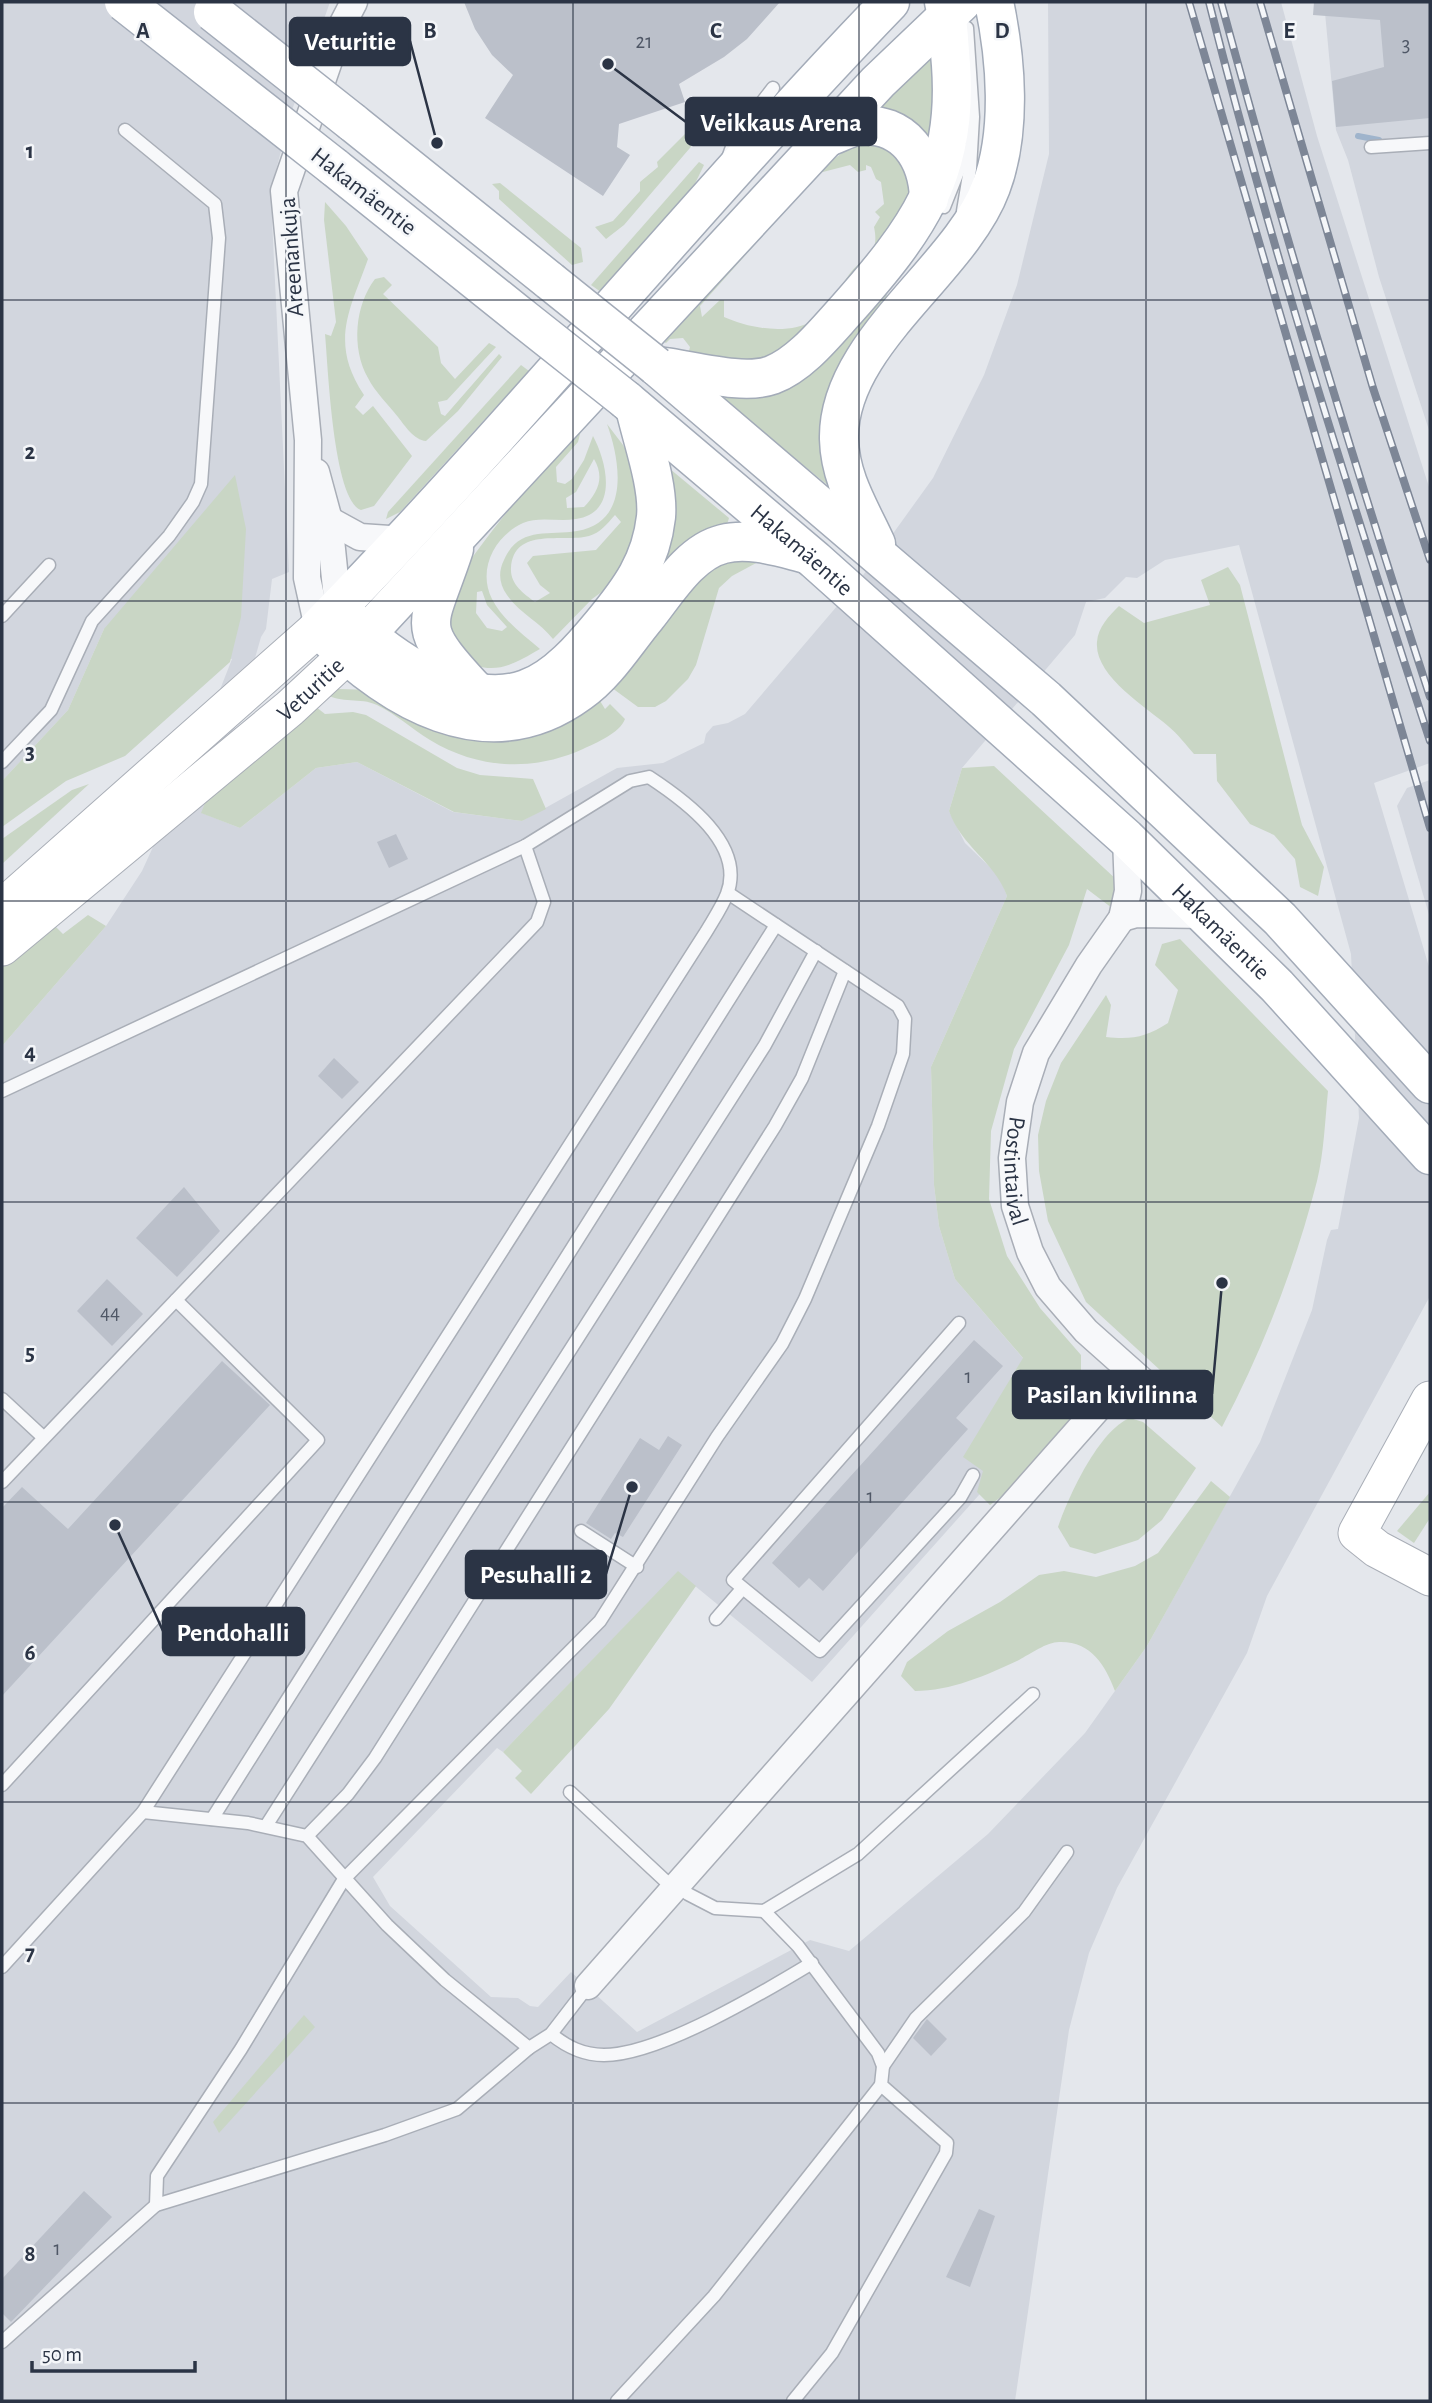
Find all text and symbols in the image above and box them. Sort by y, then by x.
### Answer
callout: Veturitie [290,18,410,65]
text: A [136,20,150,43]
text: B [423,20,437,43]
text: C [710,20,722,43]
text: D [994,20,1010,43]
text: E [1283,20,1295,43]
text: Veturitie [304,29,396,55]
house number: 21 [636,31,652,52]
house number: 3 [1402,34,1410,55]
callout: Veikkaus Arena [686,98,876,145]
text: Veikkaus Arena [700,110,862,136]
text: 1 [26,140,34,163]
street label: Hakamäentie [306,143,421,240]
street label: Areenankuja [276,196,308,317]
text: 2 [25,441,36,464]
street label: Hakamäentie [746,500,857,601]
street label: Veturitie [273,653,349,726]
text: 3 [25,741,35,764]
street label: Hakamäentie [1167,879,1274,985]
text: 4 [24,1041,36,1064]
street label: Postintaival [999,1115,1032,1229]
house number: 44 [100,1302,120,1323]
text: 5 [25,1342,35,1365]
house number: 1 [964,1366,972,1387]
callout: Pasilan kivilinna [1013,1371,1212,1418]
text: Pasilan kivilinna [1026,1382,1198,1408]
house number: 1 [866,1486,874,1507]
callout: Pesuhalli 2 [466,1551,606,1598]
text: Pesuhalli 2 [480,1562,592,1588]
callout: Pendohalli [163,1608,304,1655]
text: Pendohalli [177,1620,289,1646]
text: 6 [24,1642,36,1665]
text: 7 [25,1942,35,1965]
house number: 1 [53,2238,61,2259]
text: 8 [24,2243,36,2266]
scale bar [32,2330,194,2374]
text: 50 m [42,2344,82,2365]

